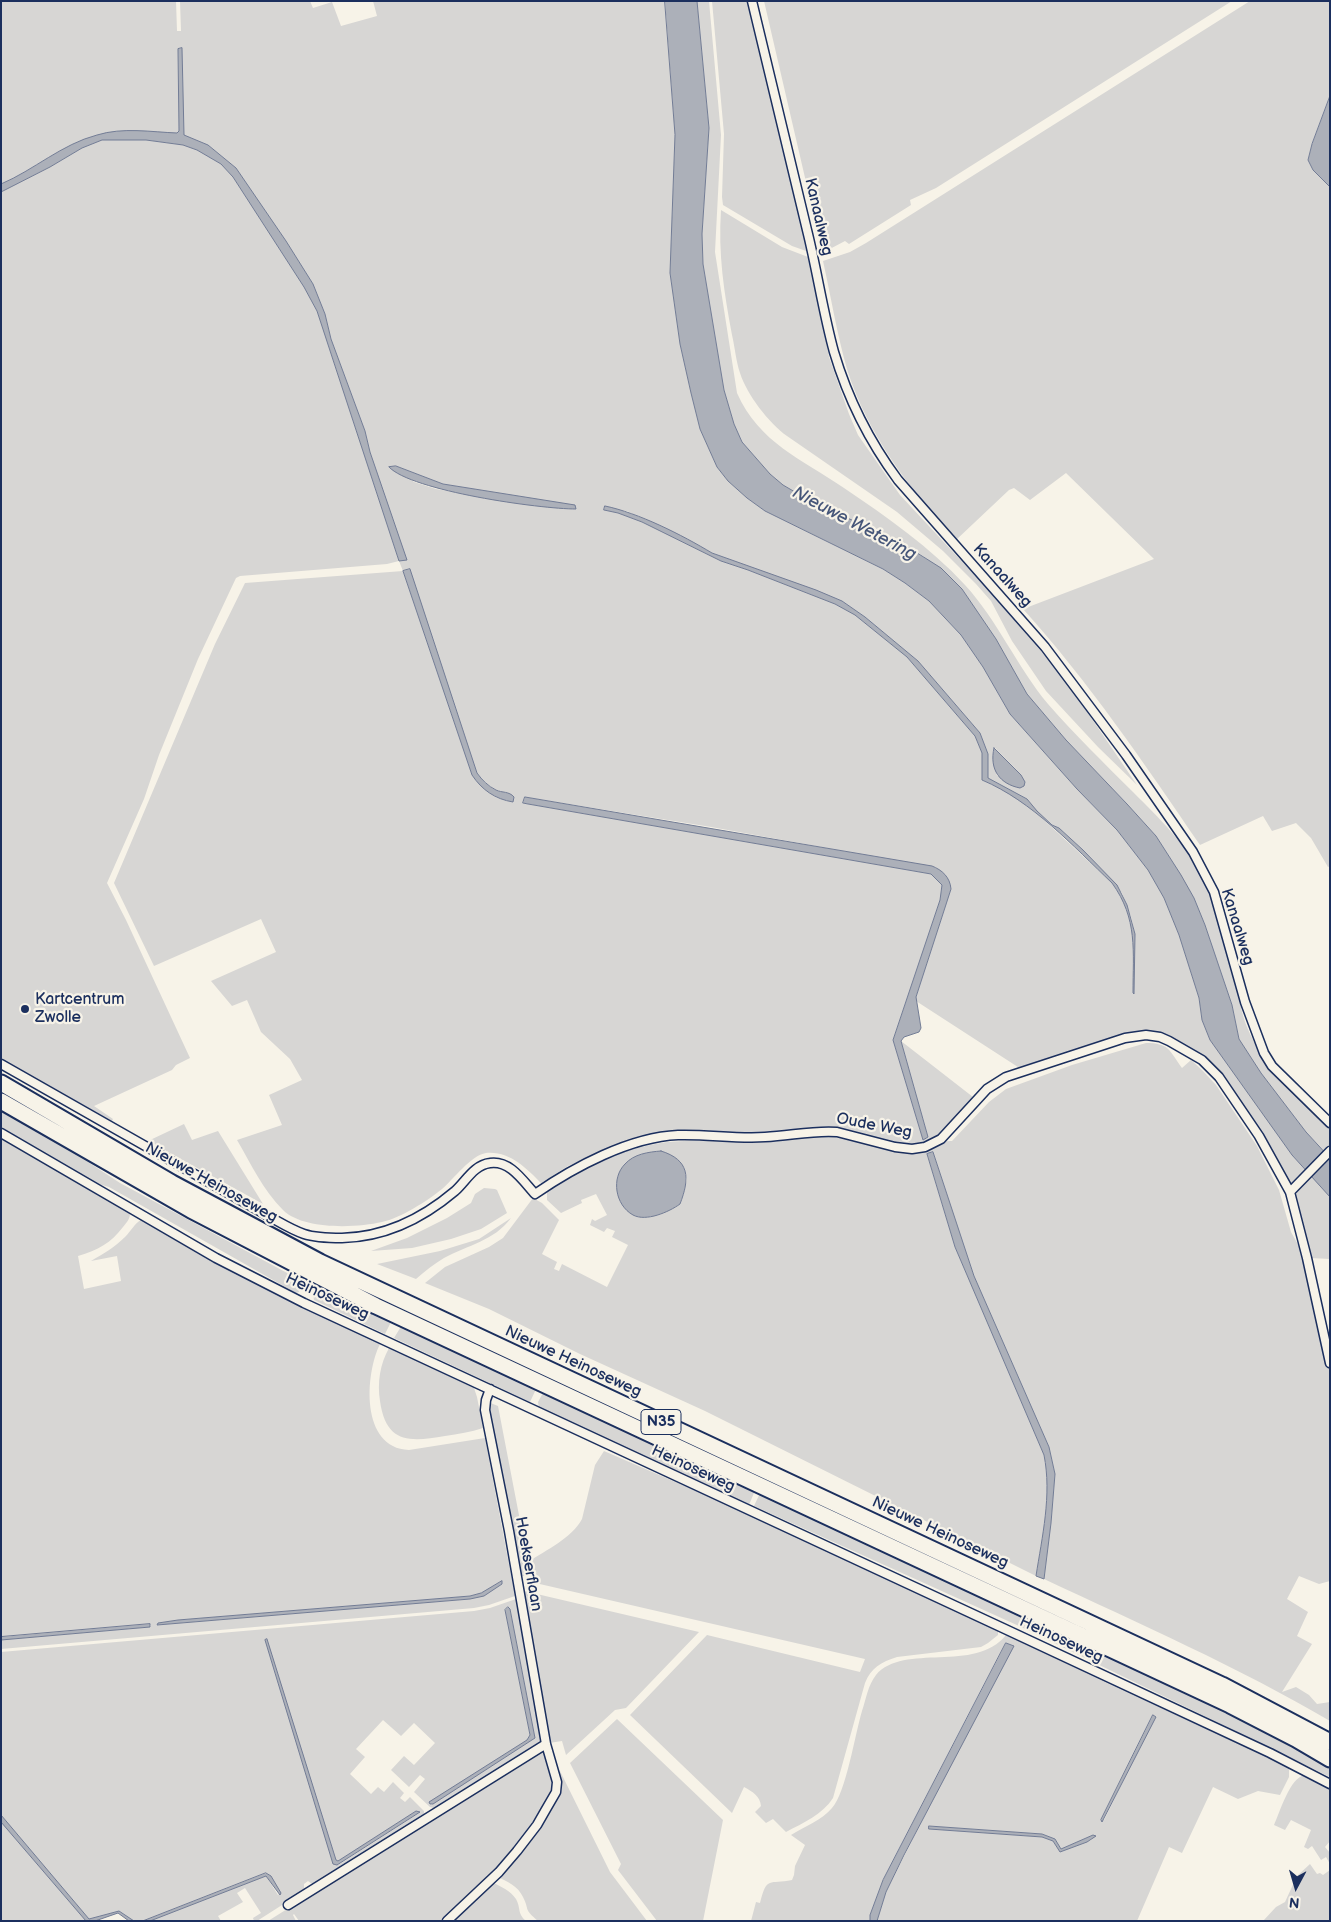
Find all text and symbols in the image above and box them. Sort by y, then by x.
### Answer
street label: Kanaalweg [800,176,836,258]
water label: Nieuwe Wetering [788,482,920,566]
street label: Kanaalweg [968,540,1036,612]
street label: Kanaalweg [1216,886,1258,968]
place label: Kartcentrum Zwolle [35,990,124,1028]
marker: Kartcentrum Zwolle [19,1003,31,1015]
street label: Oude Weg [835,1109,913,1143]
street label: Nieuwe Heinoseweg [141,1139,281,1227]
street label: Heinoseweg [282,1269,372,1325]
street label: Nieuwe Heinoseweg [502,1322,644,1402]
road number: N35 [641,1410,681,1434]
street label: Heinoseweg [648,1441,738,1497]
street label: Nieuwe Heinoseweg [869,1493,1011,1573]
street label: Hoekserflaan [510,1515,546,1613]
street label: Heinoseweg [1016,1612,1106,1668]
north arrow [1271,1862,1321,1912]
text: N [1288,1893,1301,1911]

